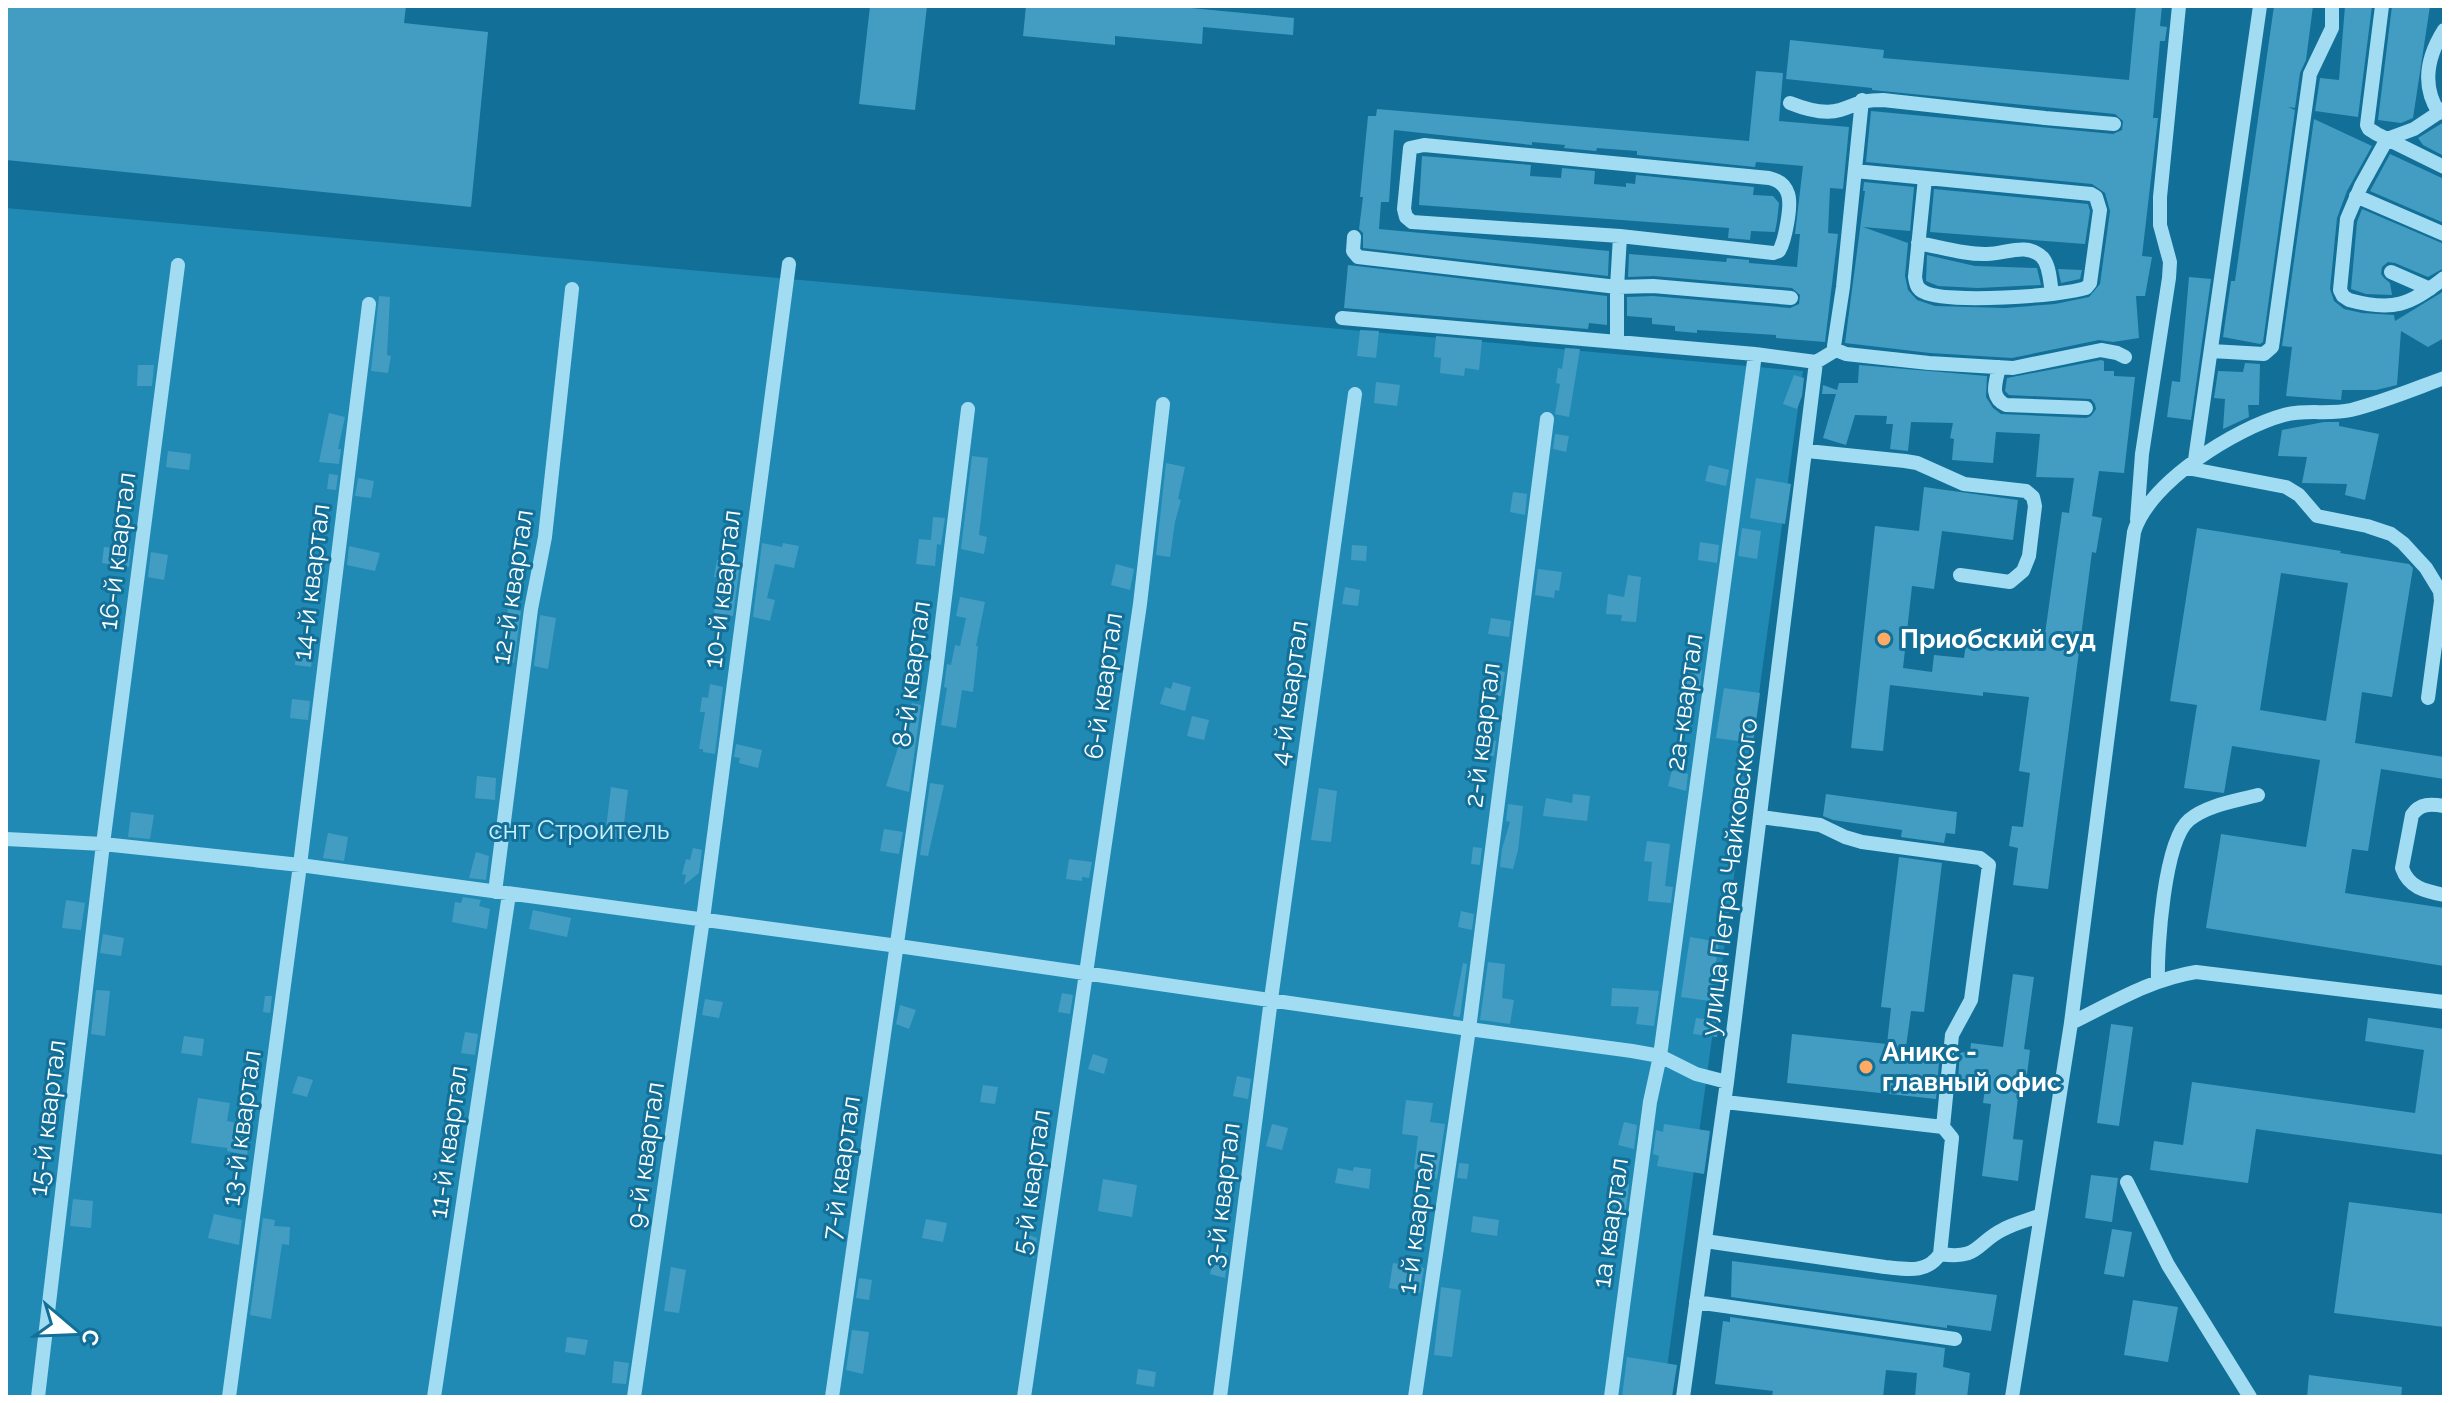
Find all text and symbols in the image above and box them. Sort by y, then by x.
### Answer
street label: 16-й квартал [92,470,142,632]
street label: 14-й квартал [287,502,335,662]
street label: 12-й квартал [485,507,539,667]
street label: 10-й квартал [697,508,747,670]
street label: 8-й квартал [886,599,936,749]
street label: 6-й квартал [1078,611,1128,761]
street label: 4-й квартал [1264,619,1314,767]
place label: Приобский суд [1900,624,2096,654]
marker: Приобский суд [1875,630,1893,648]
street label: 2а-квартал [1660,632,1708,772]
street label: 2-й квартал [1458,661,1506,809]
street label: улица Петра Чайковского [1695,716,1763,1038]
park label: снт Строитель [489,815,669,845]
place label: Аникс - главный офис [1882,1037,2062,1097]
street label: 15-й квартал [23,1038,71,1198]
street label: 13-й квартал [215,1048,267,1208]
marker: Аникс - главный офис [1857,1058,1875,1076]
street label: 11-й квартал [422,1064,474,1220]
street label: 9-й квартал [620,1080,670,1230]
street label: 7-й квартал [816,1094,866,1242]
street label: 5-й квартал [1006,1108,1056,1256]
street label: 3-й квартал [1198,1121,1246,1269]
street label: 1-й квартал [1391,1150,1441,1296]
street label: 1а квартал [1586,1156,1634,1290]
north arrow [32,1291,112,1371]
text: С [76,1326,106,1349]

